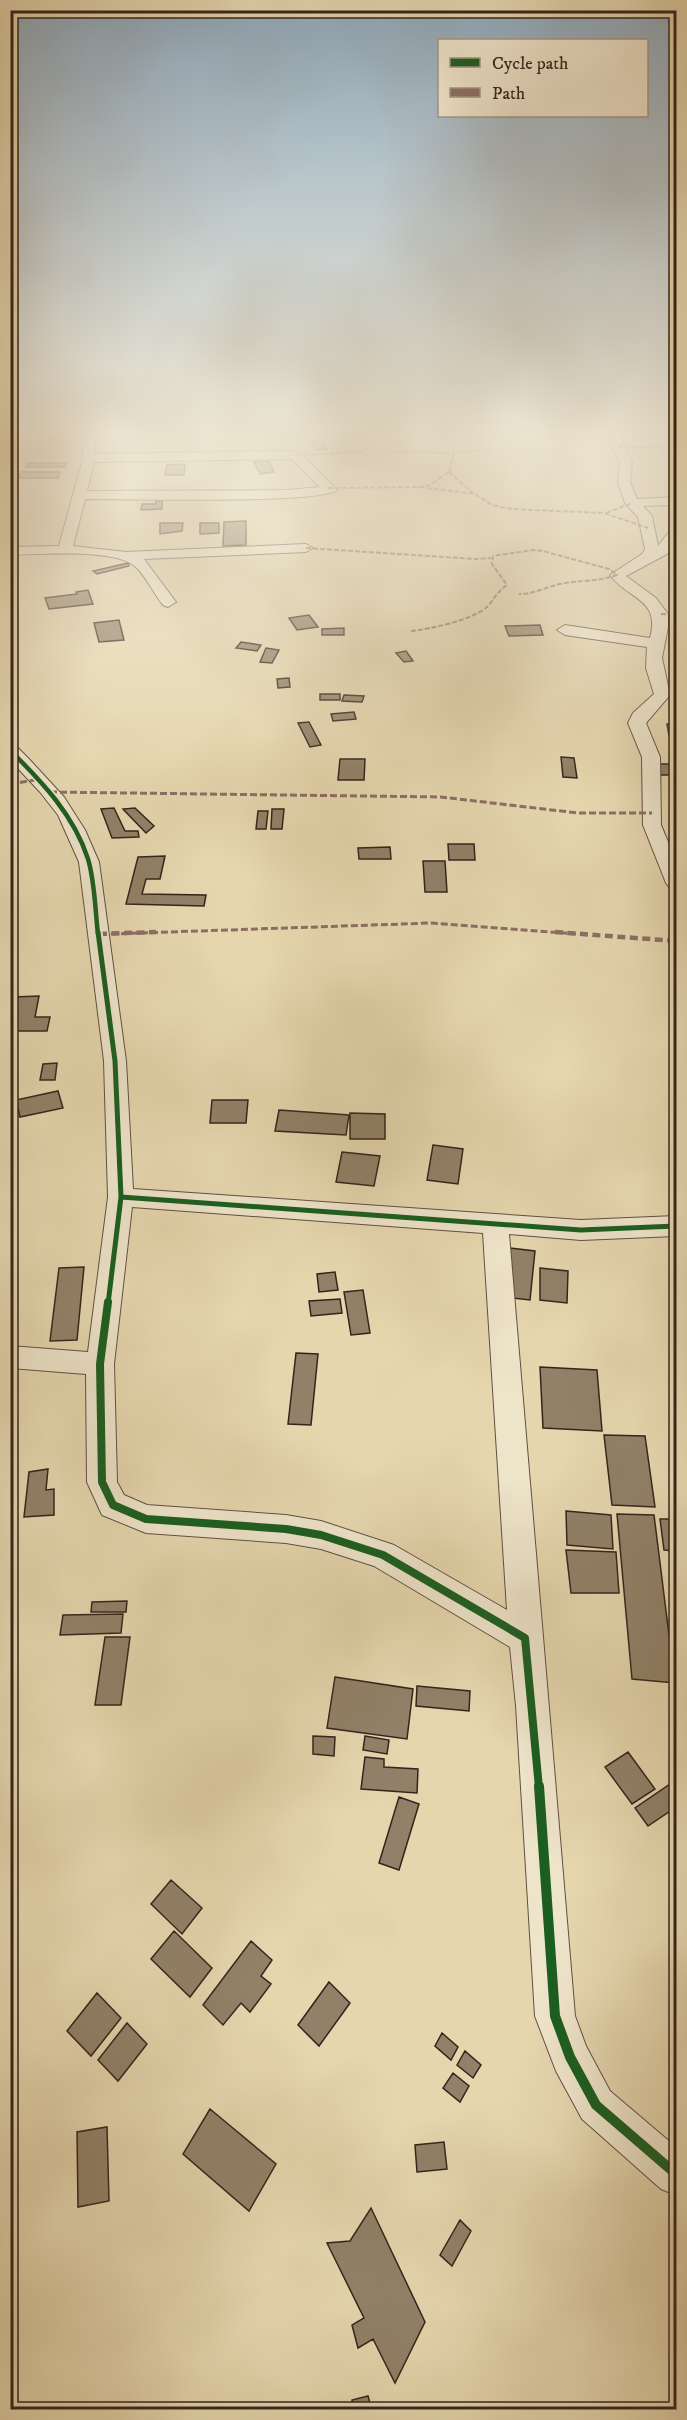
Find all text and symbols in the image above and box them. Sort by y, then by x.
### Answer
legend [438,39,648,117]
text: Cycle path [492,53,569,75]
text: Path [492,83,526,105]

